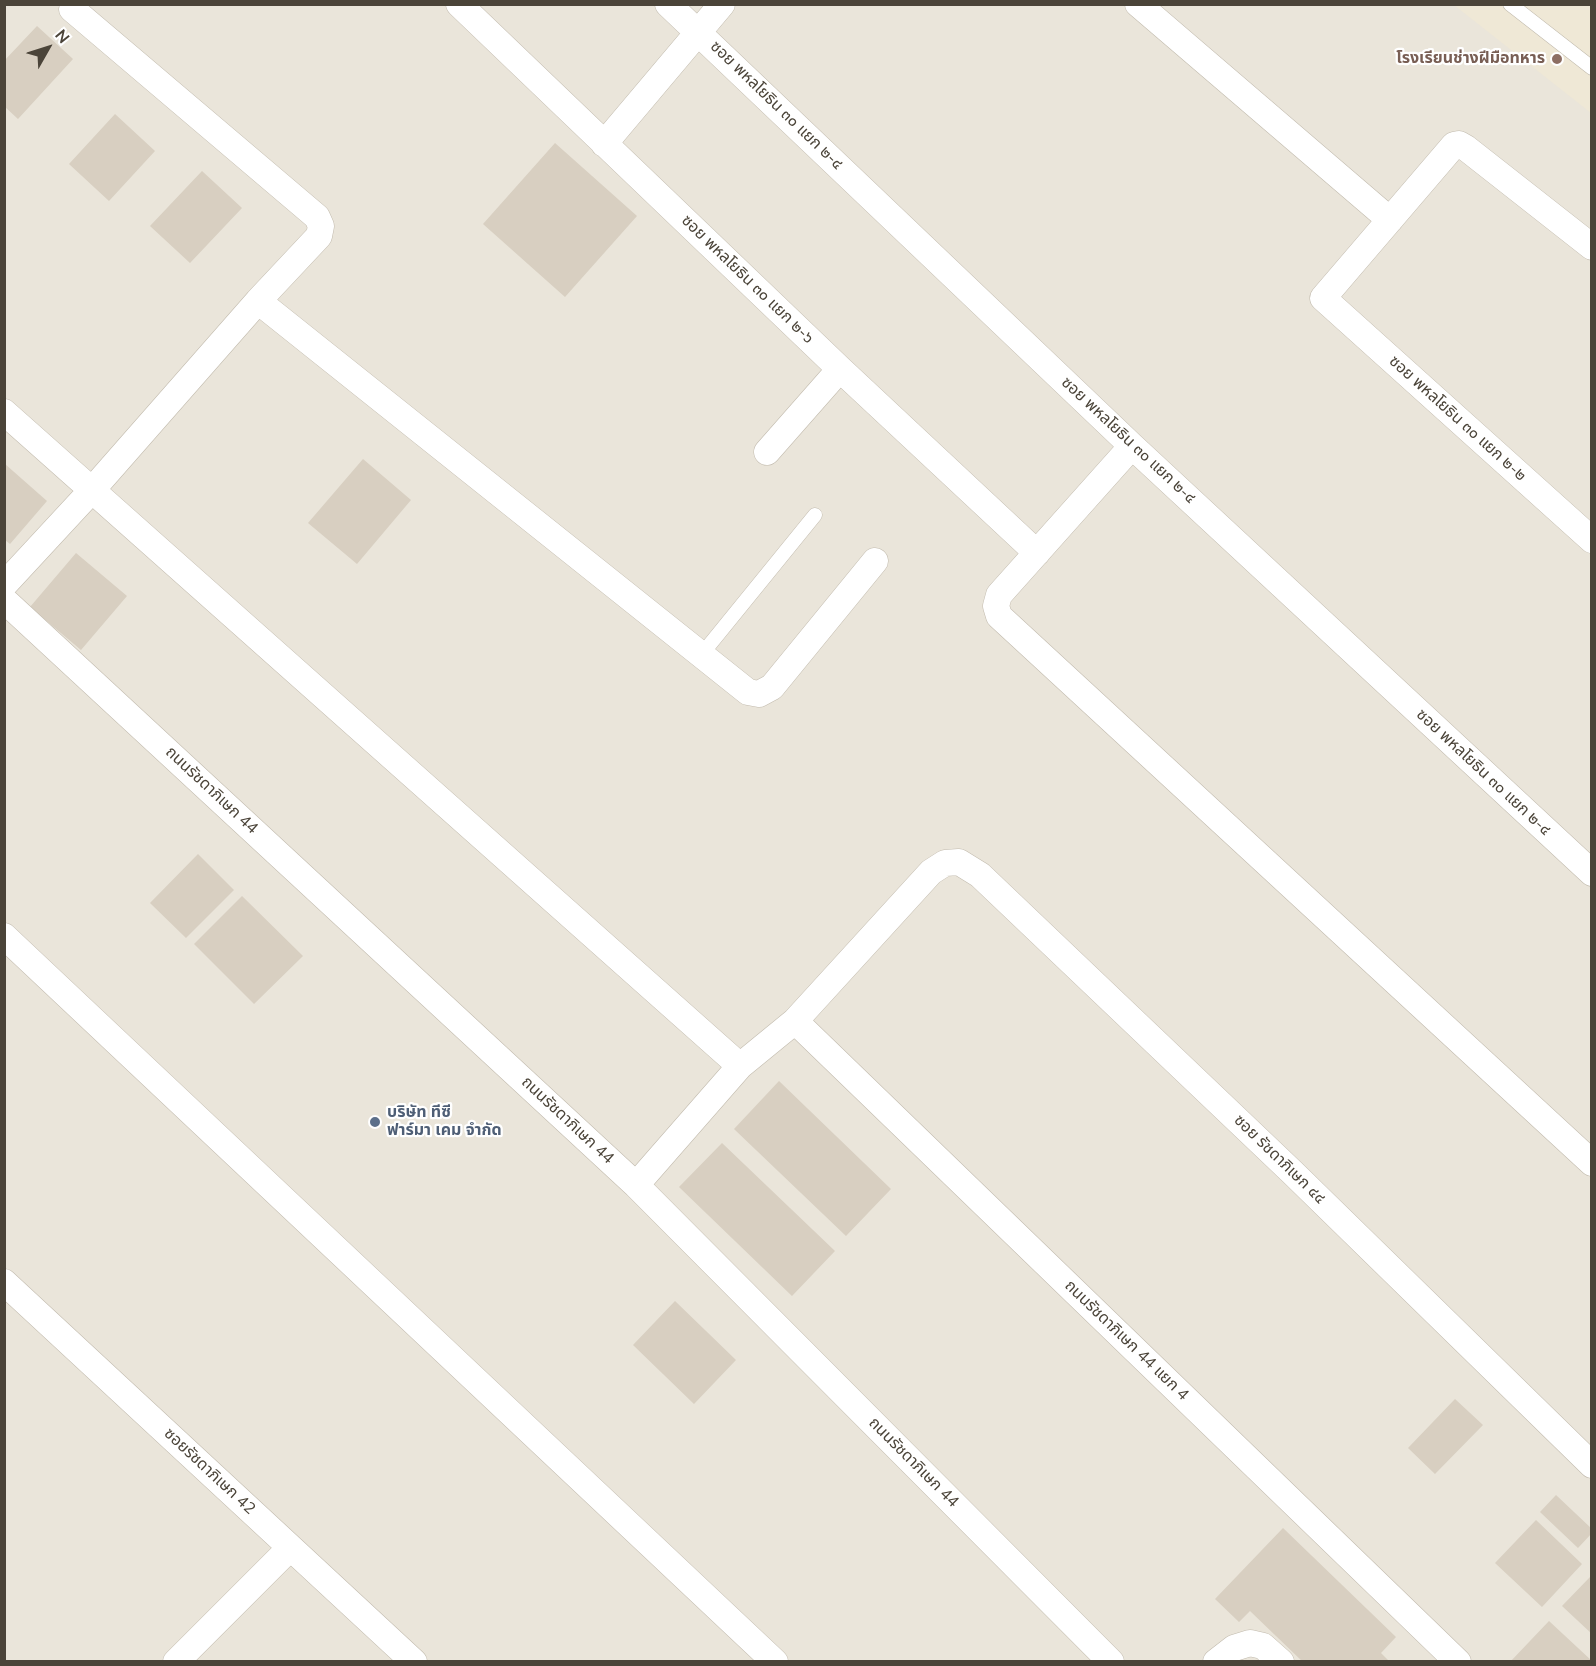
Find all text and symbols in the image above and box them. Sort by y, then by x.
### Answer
north arrow [18,18,78,78]
text: N [50,25,74,48]
street label: ซอย พหลโยธิน ๓๐ แยก ๒-๔ [706,38,846,174]
place label: โรงเรียนช่างฝีมือทหาร [1396,49,1545,69]
marker: โรงเรียนช่างฝีมือทหาร [1550,52,1564,66]
street label: ซอย พหลโยธิน ๓๐ แยก ๒-๖ [677,212,817,348]
street label: ซอย พหลโยธิน ๓๐ แยก ๒-๒ [1384,352,1530,486]
street label: ซอย พหลโยธิน ๓๐ แยก ๒-๔ [1057,374,1199,508]
street label: ซอย พหลโยธิน ๓๐ แยก ๒-๔ [1412,706,1554,840]
street label: ถนนรัชดาภิเษก 44 [161,743,261,839]
street label: ถนนรัชดาภิเษก 44 [517,1073,617,1169]
place label: บริษัท ทีซี ฟาร์มา เคม จำกัด [387,1103,502,1141]
street label: ซอย รัชดาภิเษก ๔๔ [1229,1111,1329,1209]
marker: บริษัท ทีซี ฟาร์มา เคม จำกัด [368,1115,382,1129]
street label: ถนนรัชดาภิเษก 44 แยก 4 [1060,1277,1192,1405]
street label: ถนนรัชดาภิเษก 44 [864,1414,962,1512]
street label: ซอยรัชดาภิเษก 42 [159,1425,259,1519]

